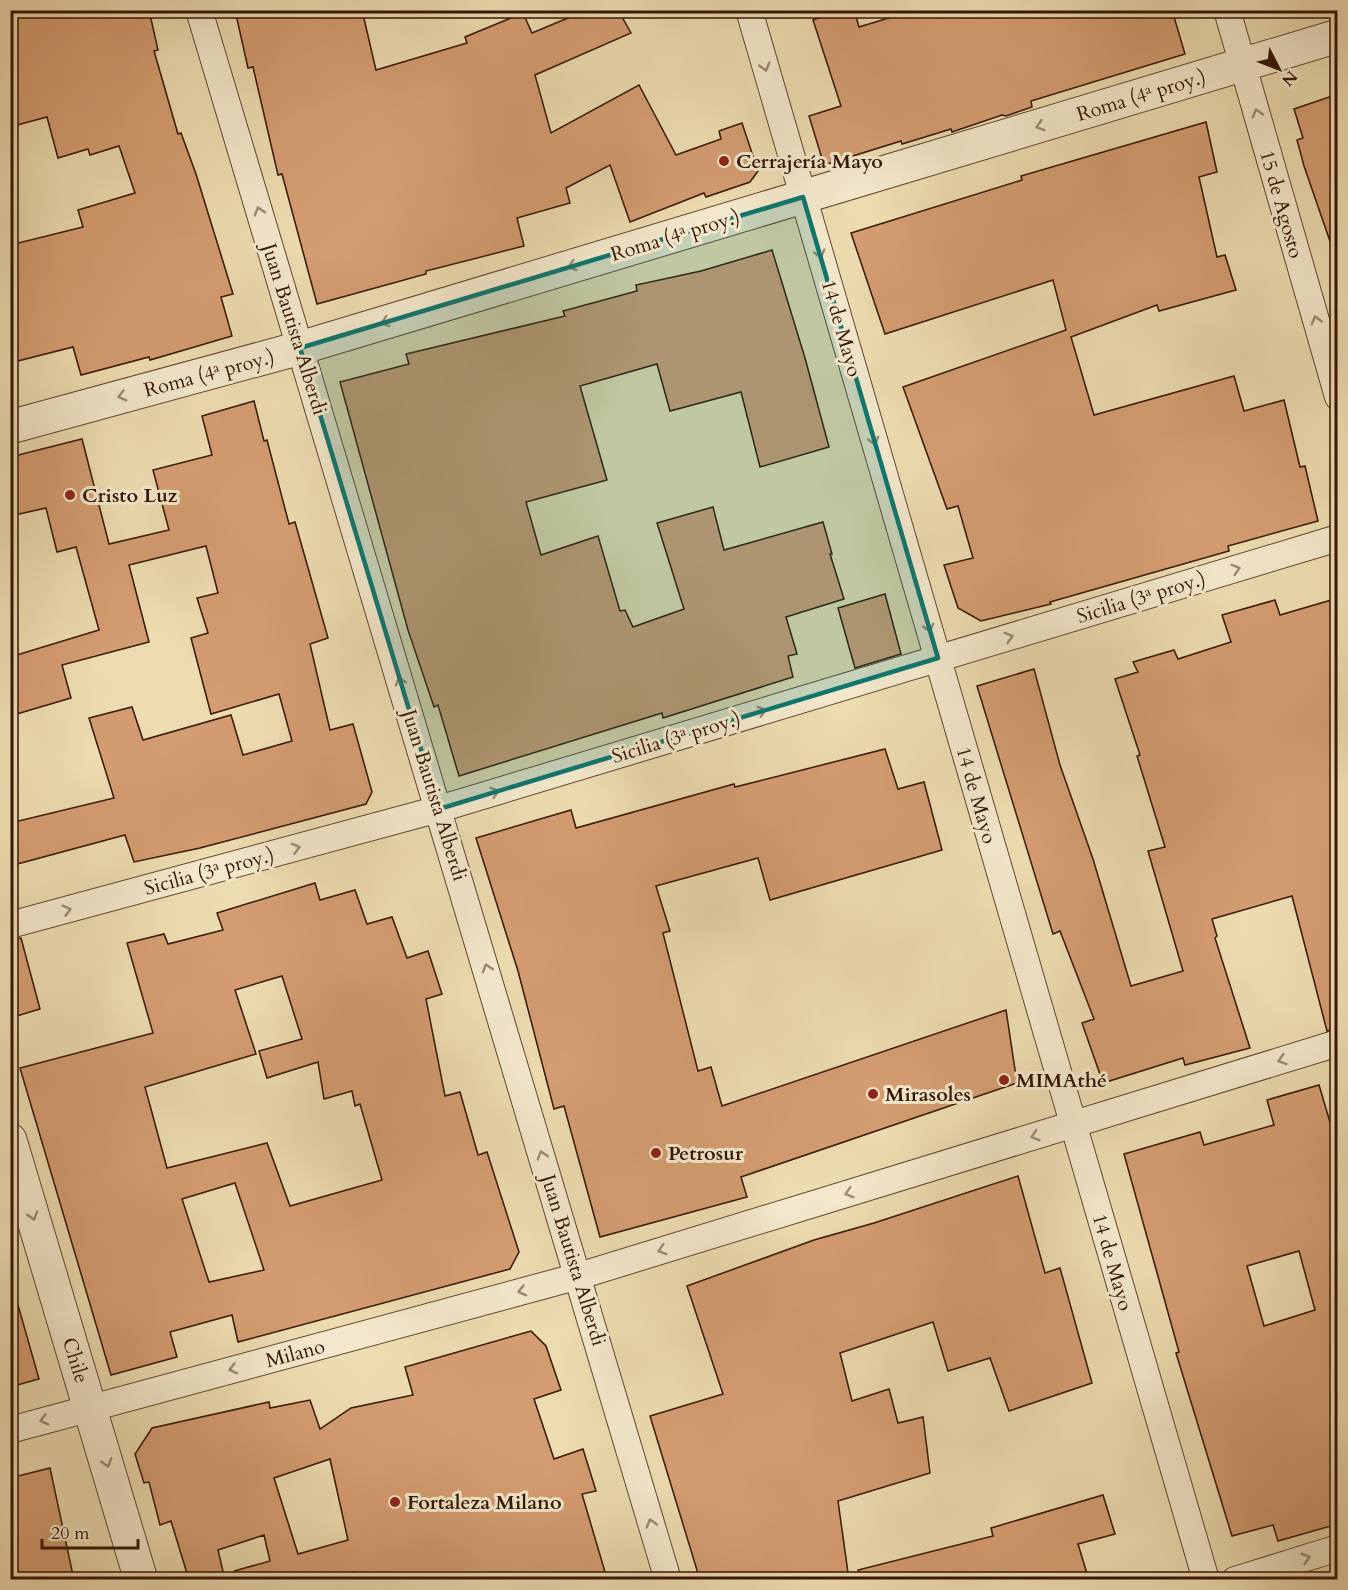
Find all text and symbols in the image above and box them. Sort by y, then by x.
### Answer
north arrow [1249,39,1309,99]
one-way arrow [758,61,770,72]
street label: Roma (4ª proy.) [1073,63,1209,128]
text: N [1277,66,1302,91]
one-way arrow [1251,108,1264,118]
one-way arrow [1035,119,1046,131]
street label: 15 de Agosto [1253,147,1310,261]
place label: Cerrajería Mayo [736,148,883,175]
marker: Cerrajería Mayo [717,154,731,168]
street label: Roma (4ª proy.) [607,203,743,268]
one-way arrow [254,206,266,217]
street label: Juan Bautista Alberdi [255,237,334,419]
one-way arrow [813,248,825,259]
one-way arrow [567,259,578,271]
street label: 14 de Mayo [815,276,868,380]
one-way arrow [380,315,391,327]
one-way arrow [1311,315,1323,326]
street label: Roma (4ª proy.) [141,343,277,404]
one-way arrow [117,389,128,401]
one-way arrow [867,435,879,446]
place label: Cristo Luz [82,482,178,509]
marker: Cristo Luz [63,488,77,502]
one-way arrow [1230,564,1241,576]
street label: Sicilia (3ª proy.) [1073,565,1209,630]
one-way arrow [922,622,934,633]
one-way arrow [1003,632,1014,644]
one-way arrow [395,676,407,687]
street label: Juan Bautista Alberdi [395,703,474,885]
street label: Sicilia (3ª proy.) [608,705,744,770]
one-way arrow [756,706,767,718]
street label: 14 de Mayo [950,743,1003,847]
one-way arrow [489,787,500,799]
street label: Sicilia (3ª proy.) [141,841,277,902]
one-way arrow [290,842,300,855]
one-way arrow [61,905,72,917]
one-way arrow [482,963,494,974]
one-way arrow [1277,1053,1288,1065]
place label: MIMAthé [1016,1067,1107,1094]
marker: MIMAthé [997,1073,1011,1087]
place label: Mirasoles [885,1081,971,1108]
marker: Mirasoles [866,1087,880,1101]
one-way arrow [1030,1128,1041,1141]
place label: Petrosur [668,1140,744,1167]
marker: Petrosur [649,1146,663,1160]
one-way arrow [537,1150,550,1161]
street label: Juan Bautista Alberdi [534,1168,613,1350]
one-way arrow [844,1186,855,1198]
one-way arrow [26,1210,38,1221]
street label: 14 de Mayo [1086,1210,1139,1314]
one-way arrow [657,1243,668,1255]
one-way arrow [517,1284,528,1296]
street label: Milano [262,1333,328,1374]
street label: Chile [56,1334,95,1386]
one-way arrow [228,1362,238,1375]
one-way arrow [39,1413,49,1426]
one-way arrow [100,1457,112,1468]
place label: Fortaleza Milano [407,1489,562,1516]
marker: Fortaleza Milano [388,1495,402,1509]
scale bar [42,1512,138,1550]
one-way arrow [646,1518,658,1529]
text: 20 m [51,1521,90,1546]
one-way arrow [1300,1553,1311,1565]

